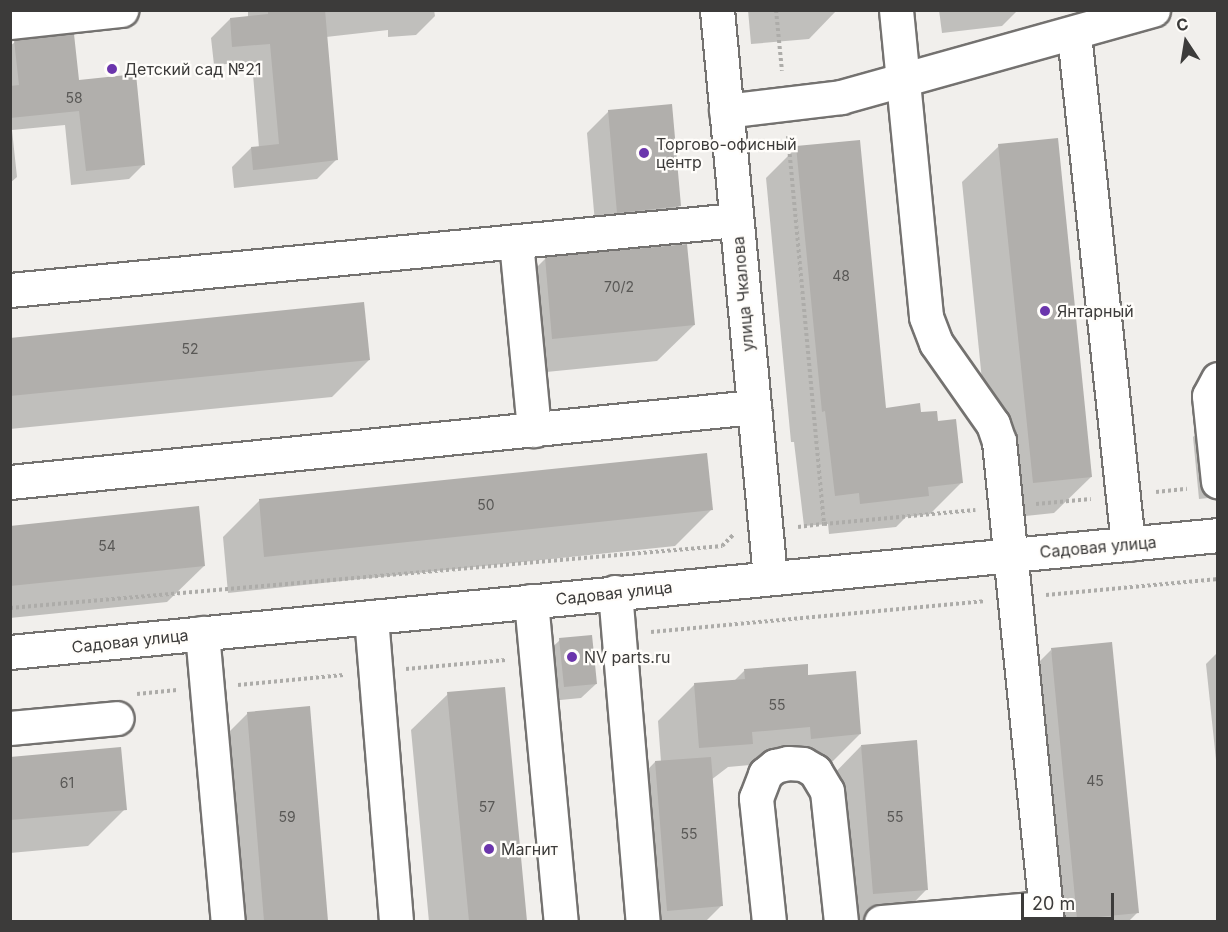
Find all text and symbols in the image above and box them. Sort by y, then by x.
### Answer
north arrow [1156,12,1216,72]
text: С [1174,13,1190,35]
place label: Детский сад №21 [124,59,261,79]
marker: Детский сад №21 [105,62,119,76]
house number: 58 [65,90,83,106]
place label: Торгово-офисный центр [656,134,797,172]
marker: Торгово-офисный центр [637,146,651,160]
street label: улица Чкалова [728,236,758,352]
house number: 48 [832,268,850,284]
house number: 70/2 [604,279,634,295]
place label: Янтарный [1057,301,1134,321]
marker: Янтарный [1038,304,1052,318]
house number: 52 [181,341,199,357]
house number: 50 [477,497,495,513]
street label: Садовая улица [1039,532,1157,562]
house number: 54 [98,538,116,554]
street label: Садовая улица [555,577,673,609]
street label: Садовая улица [71,625,189,657]
place label: NV parts.ru [584,647,670,667]
marker: NV parts.ru [565,650,579,664]
house number: 55 [768,697,786,713]
house number: 45 [1086,773,1104,789]
house number: 61 [60,775,74,791]
house number: 57 [479,799,495,815]
house number: 59 [278,809,296,825]
house number: 55 [886,809,904,825]
house number: 55 [680,826,698,842]
place label: Магнит [501,839,558,859]
marker: Магнит [482,842,496,856]
scale bar [1024,881,1117,919]
text: 20 m [1032,893,1075,914]

